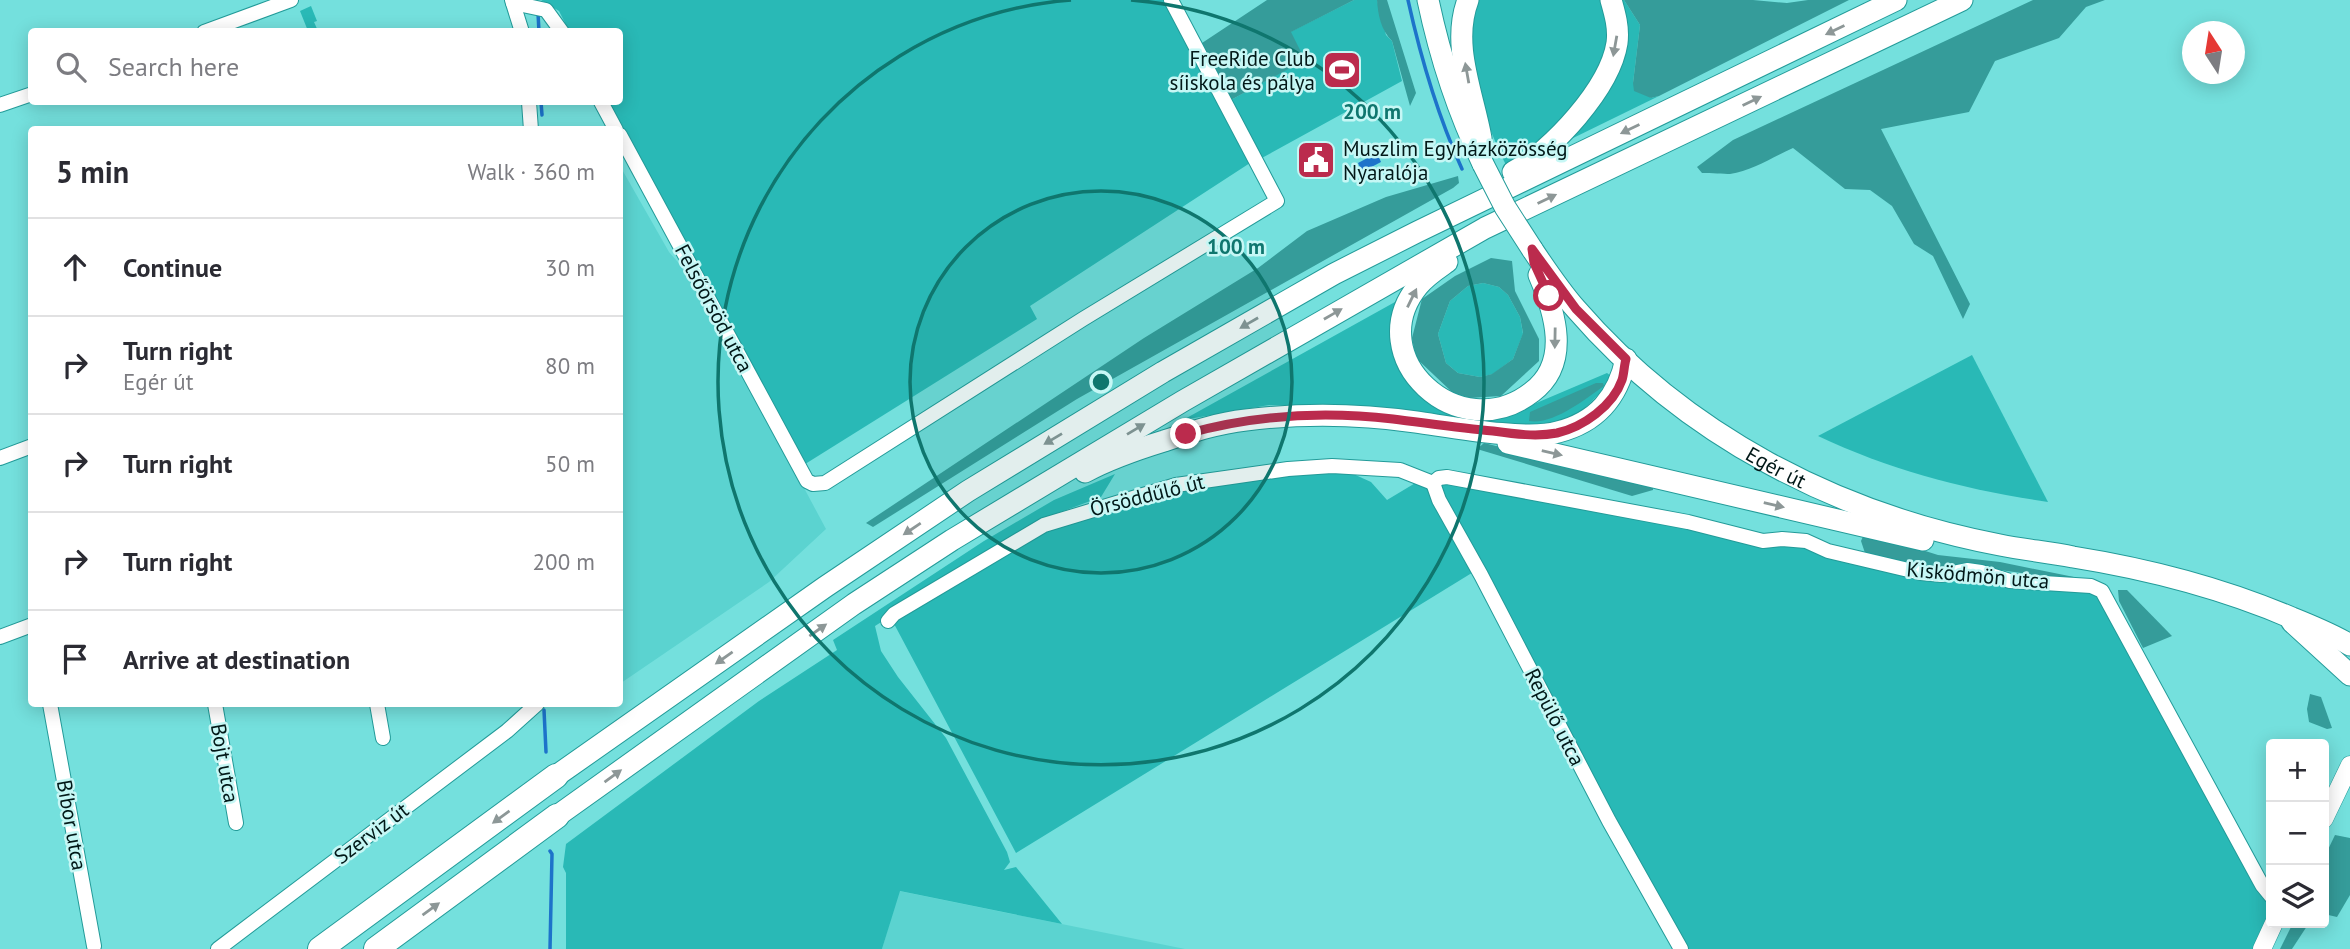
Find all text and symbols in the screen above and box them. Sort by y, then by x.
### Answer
north arrow [2182,21,2245,84]
one-way arrow [1825,24,1845,35]
search box [28,28,623,105]
one-way arrow [1609,35,1620,57]
place label: FreeRide Club síiskola és pálya [1170,45,1315,96]
icon: search [52,48,90,86]
sports icon: FreeRide Club síiskola és pálya [1321,49,1363,91]
text: Search here [108,50,239,83]
one-way arrow [1461,62,1472,84]
one-way arrow [1742,95,1762,106]
text: 200 m [1343,98,1401,125]
one-way arrow [1620,123,1640,134]
place label: Muszlim Egyházközösség Nyaralója [1343,135,1568,186]
public building icon: Muszlim Egyházközösség Nyaralója [1295,139,1337,181]
text: 5 min [56,152,129,191]
text: Walk · 360 m [468,157,595,186]
one-way arrow [1537,193,1557,204]
text: 100 m [1207,233,1265,260]
street label: Felsőörsöd utca [669,239,759,377]
icon: ahead [56,248,94,286]
text: Continue [123,251,222,284]
text: 30 m [545,253,595,282]
route start [1533,280,1564,311]
one-way arrow [1405,288,1417,308]
one-way arrow [1323,308,1342,320]
one-way arrow [1239,317,1259,329]
one-way arrow [1550,327,1561,349]
text: Turn right [123,334,232,367]
icon: right [56,346,94,384]
text: 80 m [545,351,595,380]
text: Egér út [123,367,194,396]
centre of rings [1089,370,1113,394]
route end [1170,418,1201,449]
one-way arrow [1127,422,1146,435]
one-way arrow [1044,433,1063,446]
street label: Egér út [1741,440,1811,494]
icon: right [56,444,94,482]
text: Turn right [123,447,232,480]
one-way arrow [1541,448,1563,459]
text: 50 m [545,449,595,478]
street label: Örsöddűlő út [1087,468,1207,522]
one-way arrow [1763,500,1785,511]
one-way arrow [902,522,921,535]
icon: right [56,542,94,580]
text: Turn right [123,545,232,578]
text: 200 m [533,547,595,576]
street label: Kisködmön utca [1906,555,2050,595]
one-way arrow [809,623,827,637]
icon: arrive [56,640,94,678]
text: Arrive at destination [123,643,350,676]
one-way arrow [715,651,733,665]
street label: Repülő utca [1519,664,1591,770]
street label: Bojt utca [205,721,245,805]
map controls [2266,739,2329,928]
button: + [2266,739,2329,802]
one-way arrow [603,769,622,783]
street label: Bíbor utca [51,778,93,872]
street label: Szerviz út [328,796,414,870]
button: − [2266,802,2329,865]
one-way arrow [492,809,510,823]
button: layers [2266,865,2329,928]
one-way arrow [422,902,440,916]

